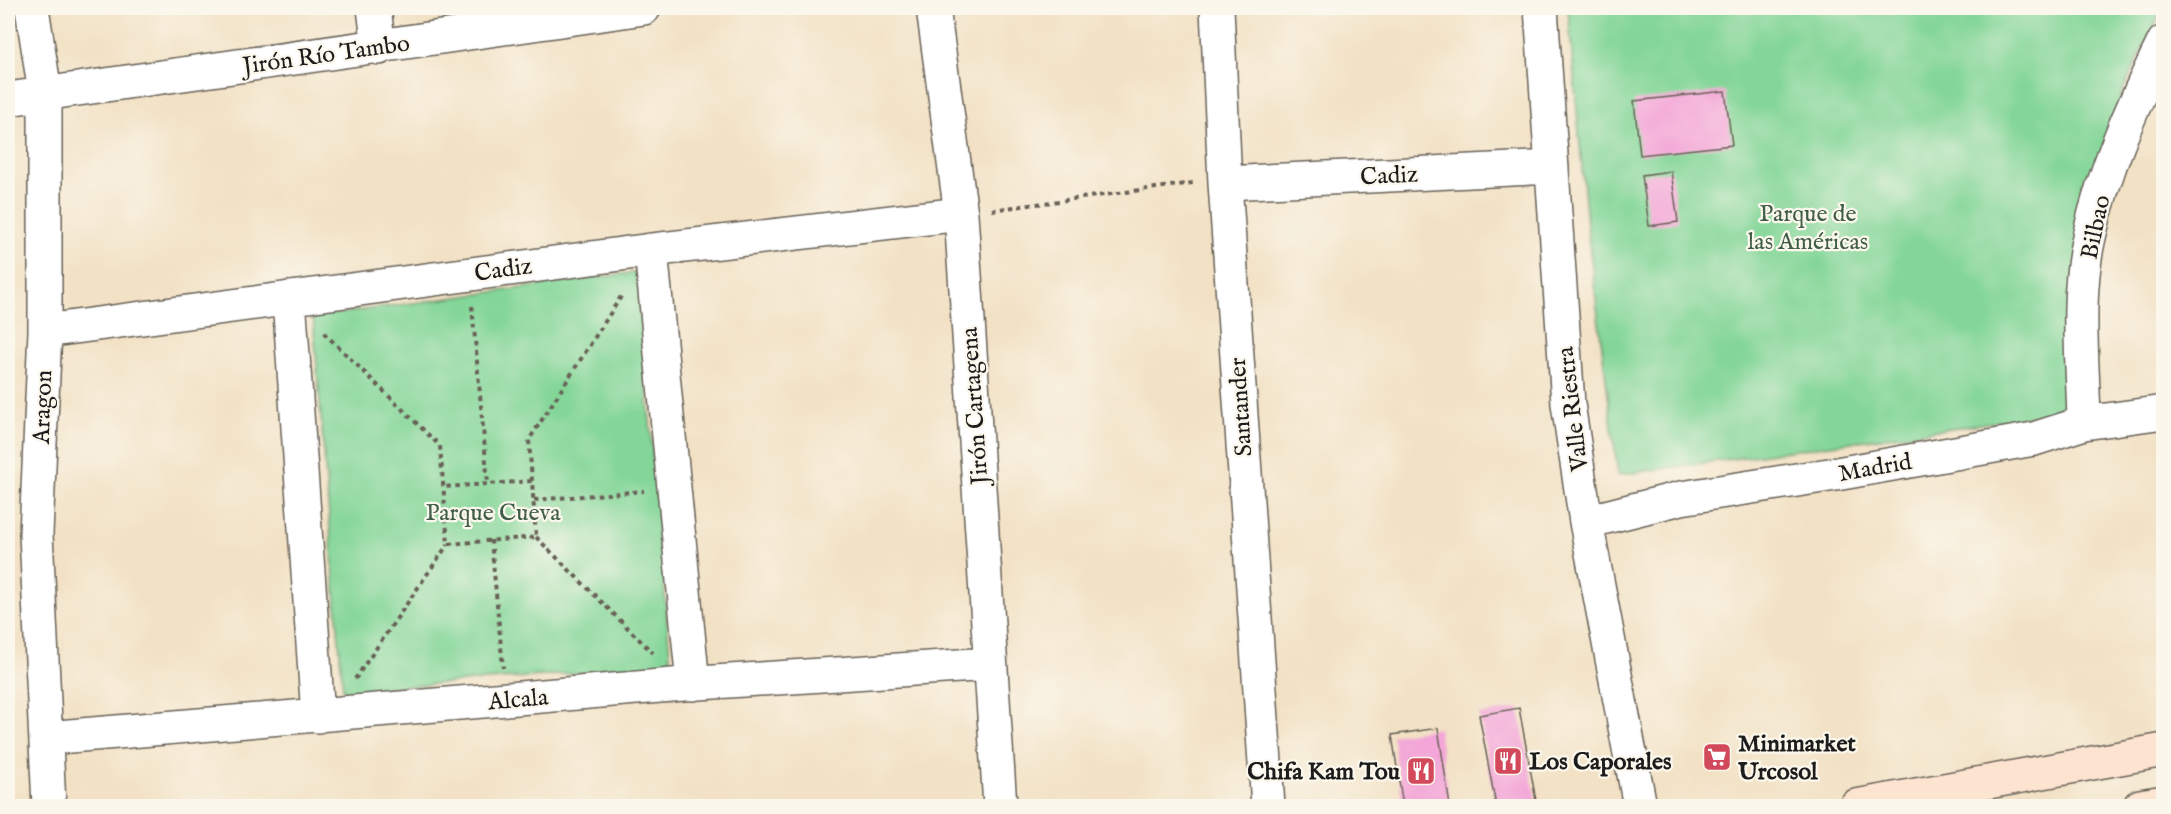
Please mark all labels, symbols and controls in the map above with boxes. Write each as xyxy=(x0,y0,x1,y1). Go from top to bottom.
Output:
street label: Jirón Río Tambo xyxy=(238,28,412,83)
street label: Cadiz xyxy=(1359,160,1419,193)
street label: Bilbao xyxy=(2075,192,2118,262)
park label: Parque de las Américas xyxy=(1748,199,1868,258)
street label: Cadiz xyxy=(472,251,534,290)
street label: Jirón Cartagena xyxy=(954,325,997,489)
street label: Valle Riestra xyxy=(1550,344,1597,474)
street label: Santander xyxy=(1223,356,1260,458)
street label: Aragon xyxy=(27,369,60,446)
street label: Madrid xyxy=(1836,447,1914,490)
park label: Parque Cueva xyxy=(425,498,561,529)
street label: Alcala xyxy=(486,682,550,719)
place label: Minimarket Urcosol xyxy=(1737,729,1857,788)
supermarket icon: Minimarket Urcosol xyxy=(1701,741,1733,773)
restaurant icon: Los Caporales xyxy=(1492,745,1524,777)
place label: Los Caporales xyxy=(1529,747,1672,778)
restaurant icon: Chifa Kam Tou xyxy=(1405,755,1437,787)
place label: Chifa Kam Tou xyxy=(1247,757,1401,788)

